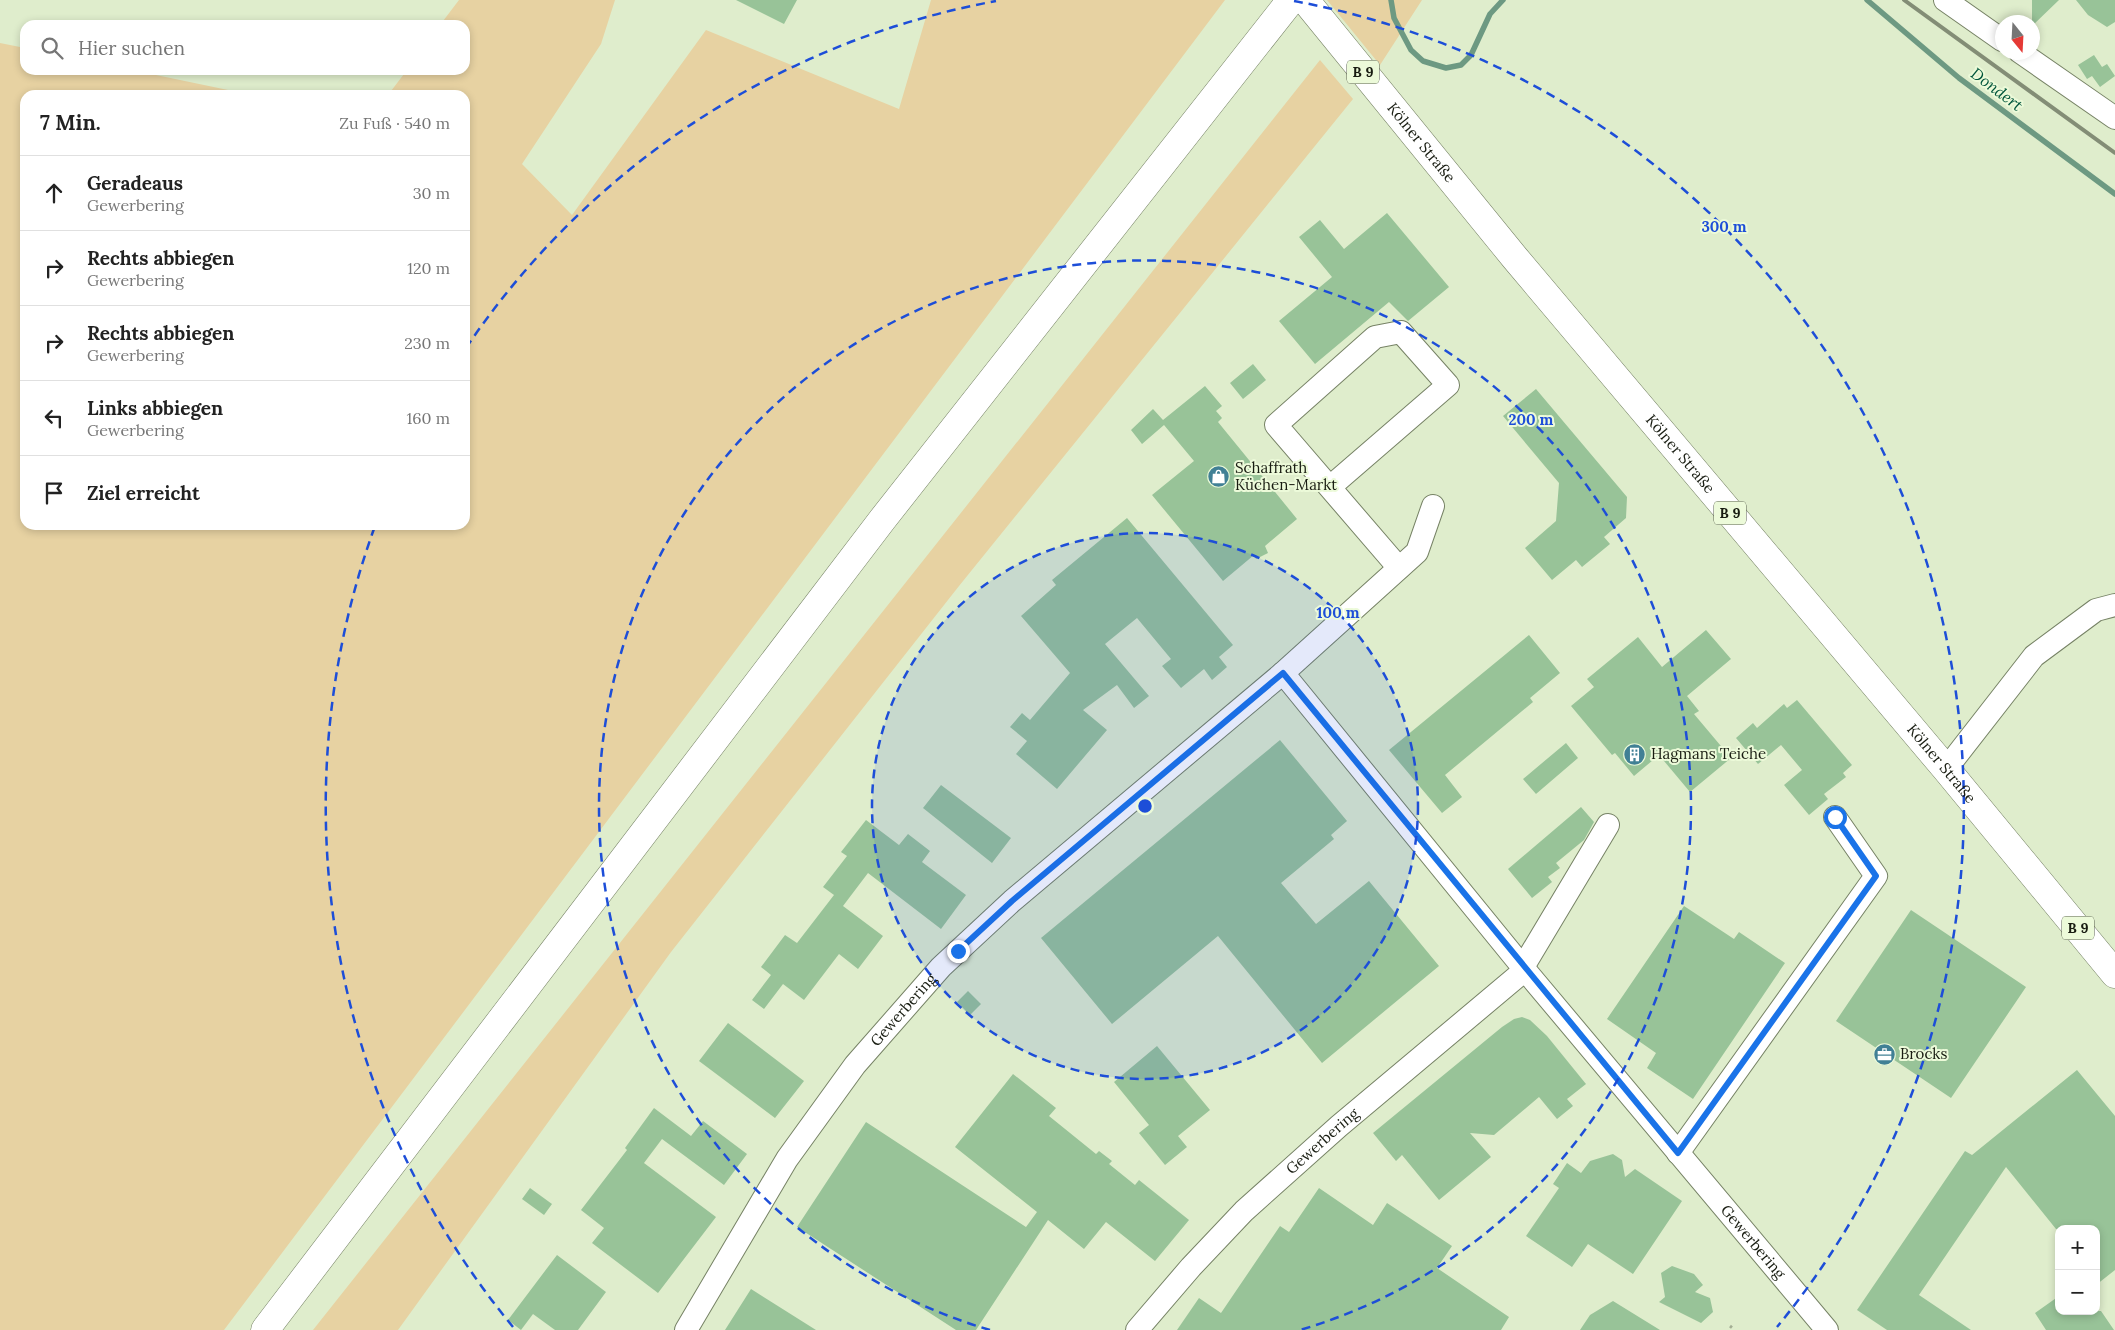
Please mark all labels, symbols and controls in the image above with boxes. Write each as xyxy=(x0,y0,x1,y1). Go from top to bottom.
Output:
north arrow xyxy=(1995,15,2040,60)
search box xyxy=(20,20,470,75)
icon: search xyxy=(38,34,66,62)
text: Hier suchen xyxy=(78,36,185,60)
road number: B 9 xyxy=(1347,61,1379,84)
water label: Dondert xyxy=(1967,63,2027,115)
street label: Kölner Straße xyxy=(1383,99,1460,186)
text: 7 Min. xyxy=(40,109,101,136)
text: Zu Fuß · 540 m xyxy=(339,113,450,133)
text: Geradeaus xyxy=(87,171,183,195)
icon: ahead xyxy=(40,179,68,207)
text: 30 m xyxy=(413,183,450,203)
text: Gewerbering xyxy=(87,195,184,215)
text: 300 m xyxy=(1701,217,1747,236)
text: Rechts abbiegen xyxy=(87,246,234,270)
icon: right xyxy=(40,254,68,282)
text: 120 m xyxy=(407,258,450,278)
text: Gewerbering xyxy=(87,270,184,290)
text: Rechts abbiegen xyxy=(87,321,234,345)
icon: right xyxy=(40,329,68,357)
text: 230 m xyxy=(404,333,450,353)
text: Gewerbering xyxy=(87,345,184,365)
text: Links abbiegen xyxy=(87,396,223,420)
icon: left xyxy=(40,404,68,432)
text: 160 m xyxy=(406,408,450,428)
text: 200 m xyxy=(1509,410,1554,429)
street label: Kölner Straße xyxy=(1642,410,1719,497)
text: Gewerbering xyxy=(87,420,184,440)
place label: Schaffrath Küchen-Markt xyxy=(1235,458,1337,494)
shop icon: Schaffrath Küchen-Markt xyxy=(1207,465,1231,489)
icon: arrive xyxy=(40,479,68,507)
text: Ziel erreicht xyxy=(87,481,200,505)
road number: B 9 xyxy=(1714,502,1746,524)
text: 100 m xyxy=(1317,603,1360,622)
street label: Kölner Straße xyxy=(1903,720,1980,807)
building icon: Hagmans Teiche xyxy=(1623,742,1647,766)
place label: Hagmans Teiche xyxy=(1651,744,1766,763)
centre of rings xyxy=(1136,797,1154,815)
route start xyxy=(1824,806,1847,829)
road number: B 9 xyxy=(2062,916,2094,940)
route end xyxy=(947,940,970,963)
street label: Gewerbering xyxy=(866,969,941,1050)
office icon: Brocks xyxy=(1872,1042,1896,1066)
place label: Brocks xyxy=(1900,1044,1947,1063)
street label: Gewerbering xyxy=(1282,1103,1363,1178)
street label: Gewerbering xyxy=(1717,1201,1790,1283)
map controls xyxy=(2055,1225,2100,1315)
button: + xyxy=(2055,1225,2100,1270)
button: − xyxy=(2055,1270,2100,1315)

